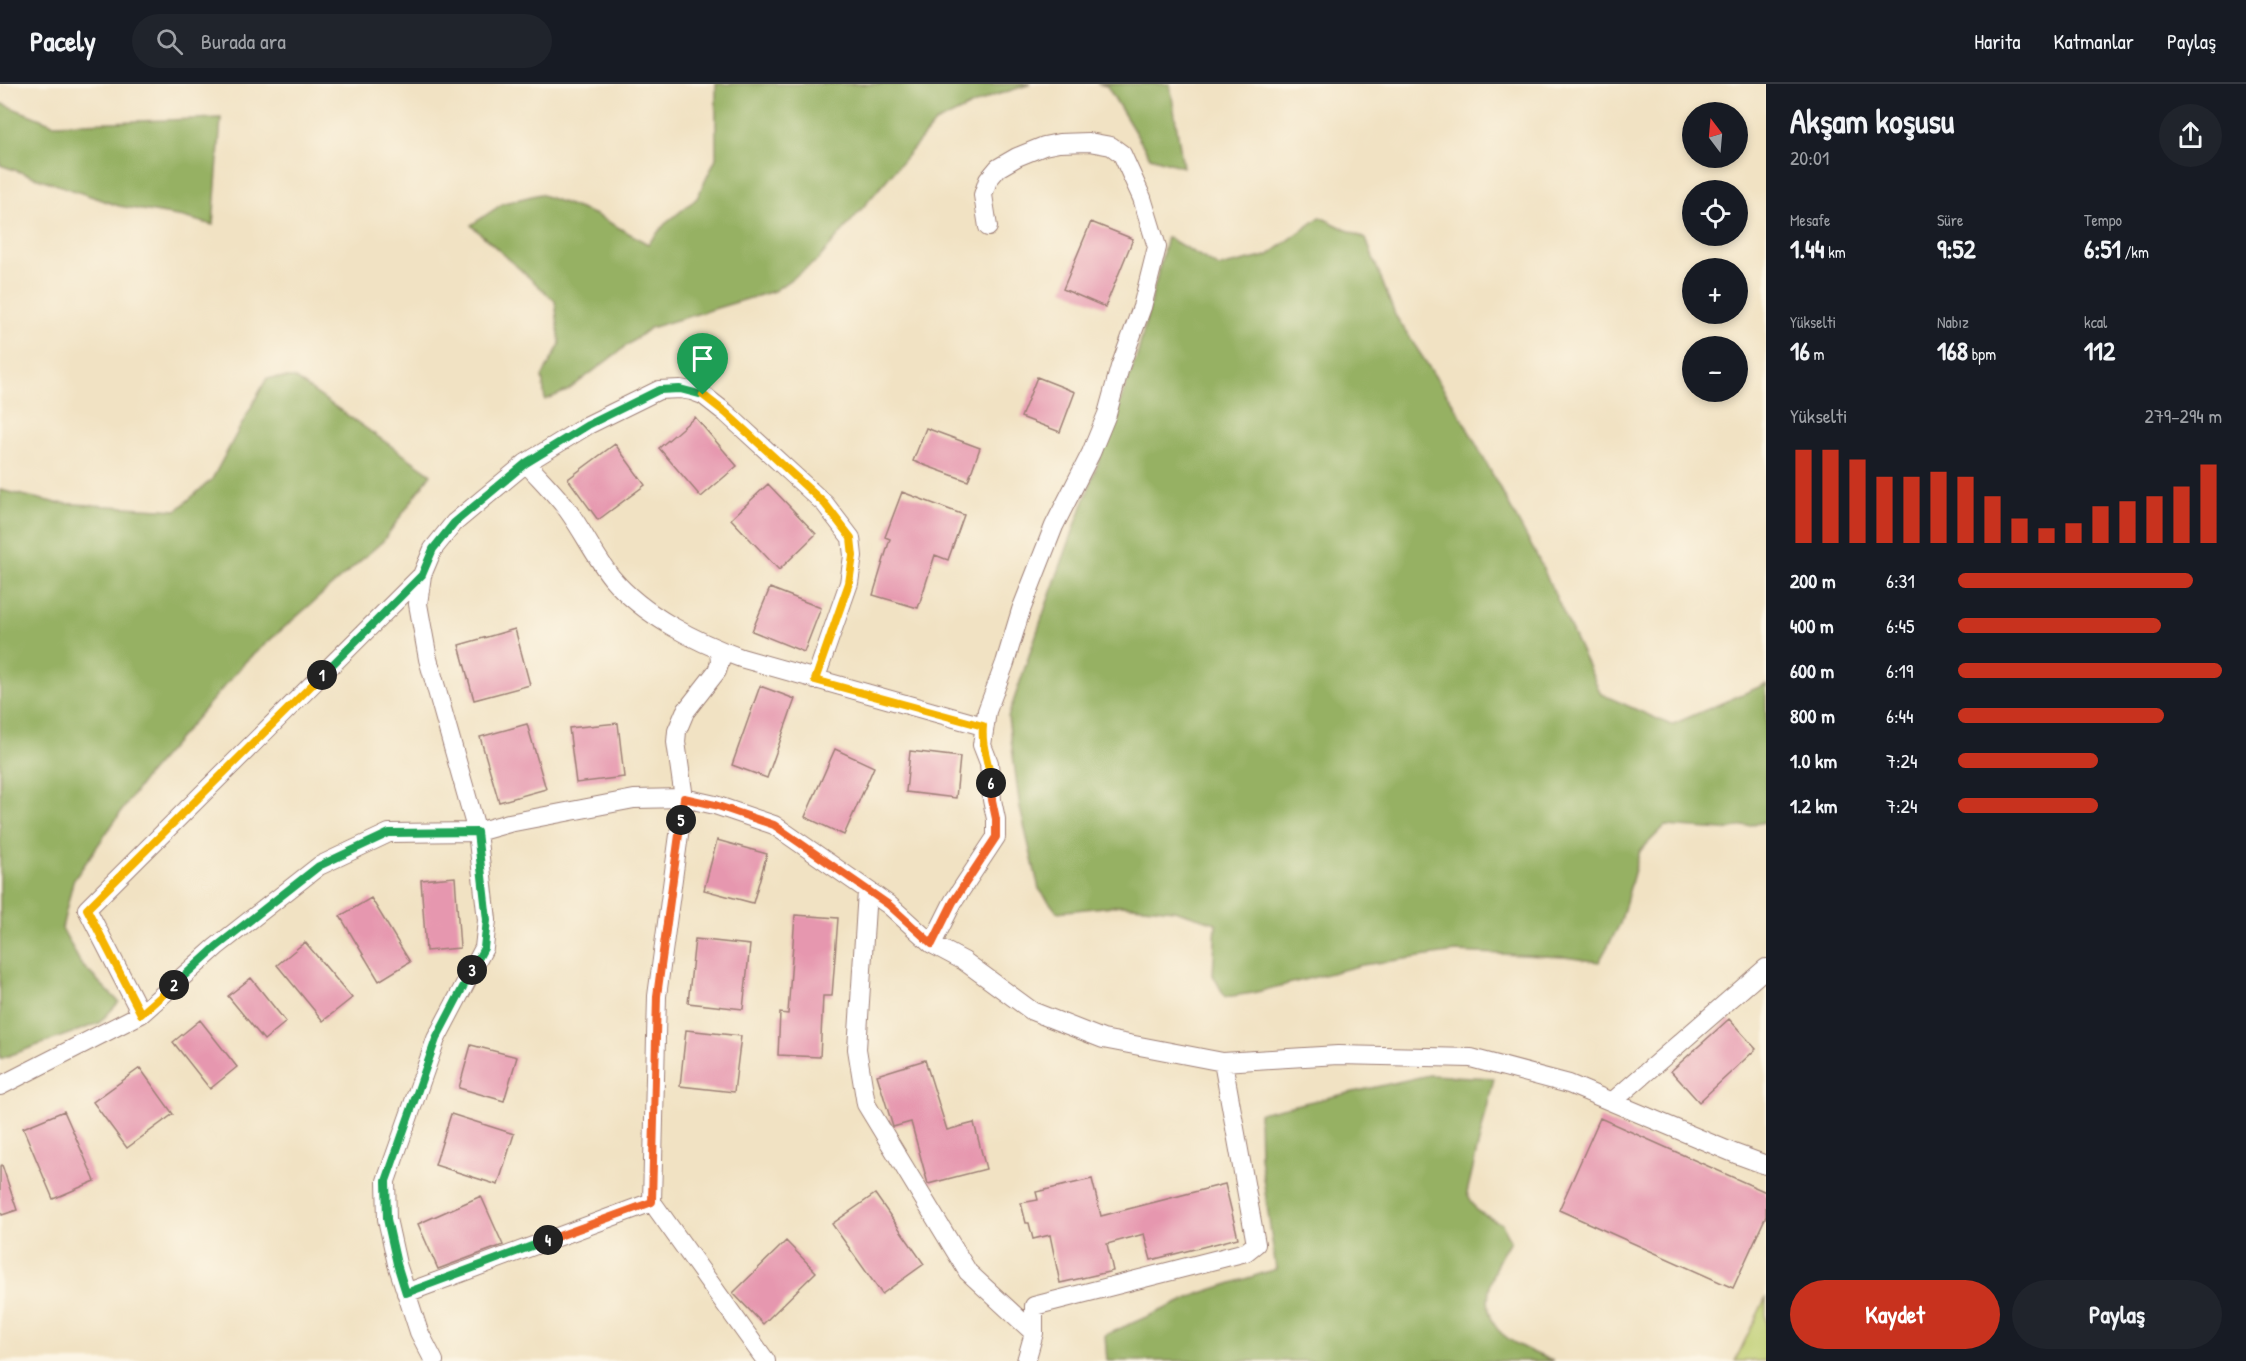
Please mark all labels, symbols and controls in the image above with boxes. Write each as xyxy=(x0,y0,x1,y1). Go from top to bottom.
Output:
search box xyxy=(132,14,552,68)
text: Pacely xyxy=(30,22,96,60)
icon: search xyxy=(153,25,186,58)
text: Burada ara xyxy=(201,26,286,56)
text: Harita xyxy=(1974,27,2021,56)
text: Katmanlar xyxy=(2054,27,2134,56)
text: Paylaş xyxy=(2167,27,2216,56)
text: Akşam koşusu xyxy=(1790,99,1954,143)
north arrow xyxy=(1682,102,1748,168)
map controls xyxy=(1682,102,1748,402)
button: share xyxy=(2159,104,2222,167)
text: 20:01 xyxy=(1790,144,1829,171)
button: locate xyxy=(1682,180,1748,246)
text: Mesafe xyxy=(1790,209,1830,231)
text: Süre xyxy=(1937,209,1963,231)
text: Tempo xyxy=(2084,209,2122,231)
text: 1.44 xyxy=(1790,231,1825,266)
text: 9:52 xyxy=(1937,231,1976,266)
text: 6:51 xyxy=(2084,231,2121,266)
text: km xyxy=(1825,241,1846,263)
text: /km xyxy=(2121,241,2149,263)
button: + xyxy=(1682,258,1748,324)
text: Yükselti xyxy=(1790,311,1836,333)
text: Nabız xyxy=(1937,311,1969,333)
text: kcal xyxy=(2084,311,2107,333)
pin xyxy=(677,333,728,395)
text: 16 xyxy=(1790,333,1810,368)
text: 168 xyxy=(1937,333,1968,368)
text: 112 xyxy=(2084,333,2115,368)
button: − xyxy=(1682,336,1748,402)
icon: arrive xyxy=(686,342,719,375)
text: m xyxy=(1810,343,1824,365)
text: bpm xyxy=(1968,343,1996,365)
text: Yükselti xyxy=(1790,402,1847,429)
text: 279–294 m xyxy=(2145,402,2222,429)
text: 200 m xyxy=(1790,567,1835,594)
text: 6:31 xyxy=(1886,567,1915,594)
text: 400 m xyxy=(1790,612,1834,639)
text: 6:45 xyxy=(1886,612,1915,639)
text: 600 m xyxy=(1790,657,1834,684)
text: 6:19 xyxy=(1886,657,1913,684)
pin: 1 xyxy=(307,660,337,690)
text: 1 xyxy=(319,664,325,686)
text: 800 m xyxy=(1790,702,1835,729)
text: 6:44 xyxy=(1886,702,1914,729)
text: 1.0 km xyxy=(1790,747,1837,774)
text: 7:24 xyxy=(1886,747,1917,774)
pin: 6 xyxy=(976,768,1006,798)
text: 6 xyxy=(988,772,994,794)
text: 1.2 km xyxy=(1790,792,1837,819)
text: 7:24 xyxy=(1886,792,1917,819)
pin: 5 xyxy=(666,805,696,835)
text: 5 xyxy=(678,809,684,831)
pin: 3 xyxy=(457,955,487,985)
text: 3 xyxy=(468,959,476,981)
pin: 2 xyxy=(159,970,189,1000)
text: 2 xyxy=(170,974,178,996)
pin: 4 xyxy=(533,1225,563,1255)
text: 4 xyxy=(545,1229,551,1251)
button: Kaydet xyxy=(1790,1280,2000,1349)
button: Paylaş xyxy=(2012,1280,2222,1349)

